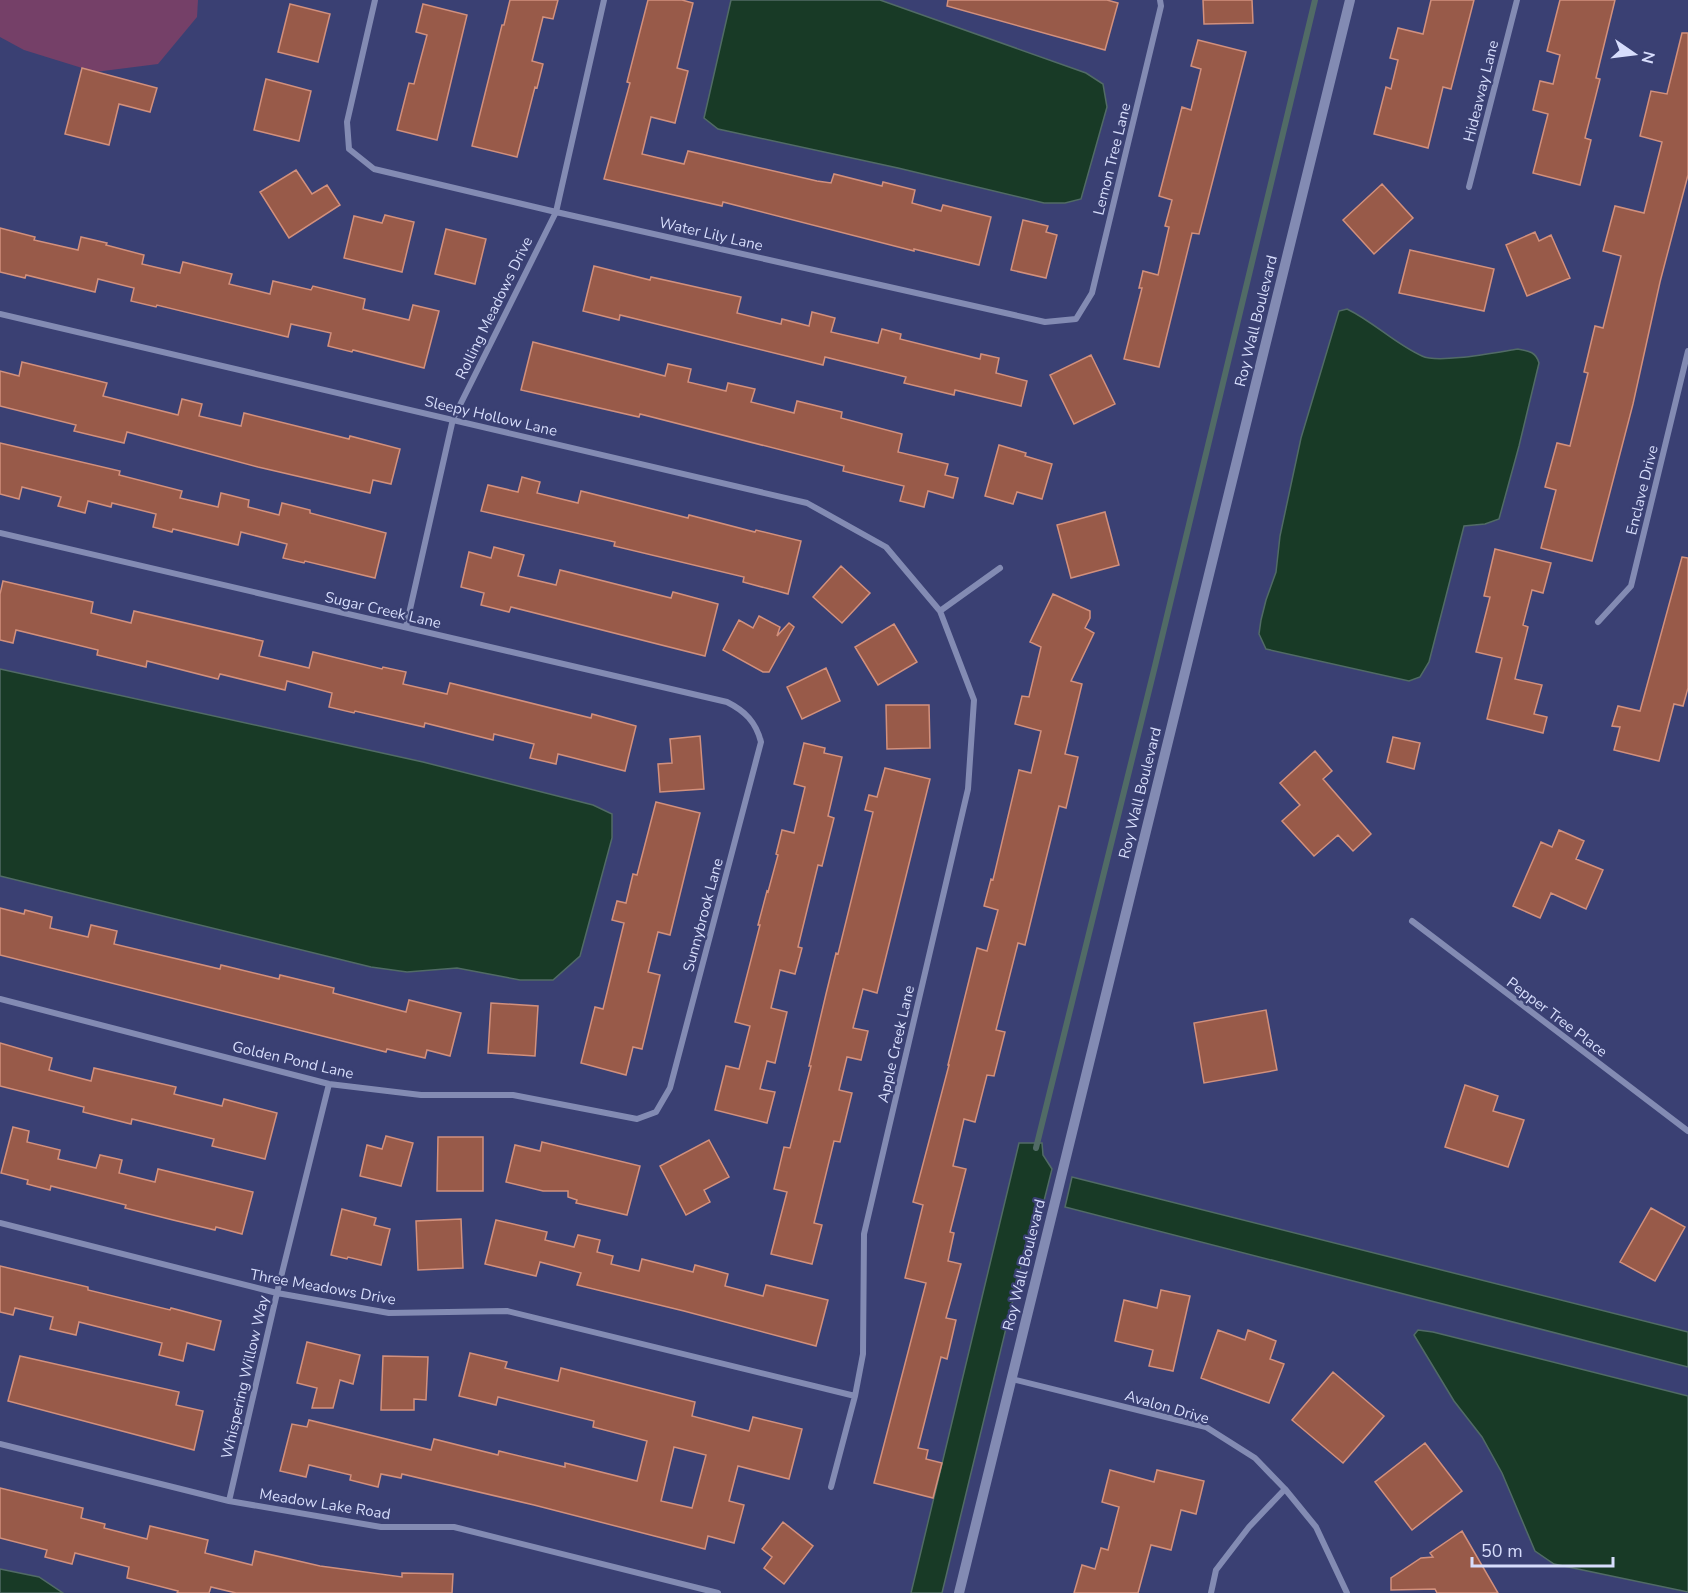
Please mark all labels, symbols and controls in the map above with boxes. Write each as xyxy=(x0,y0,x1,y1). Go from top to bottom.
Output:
north arrow xyxy=(1604,24,1664,84)
street label: Hideaway Lane xyxy=(1459,38,1503,144)
text: N xyxy=(1635,49,1660,66)
street label: Lemon Tree Lane xyxy=(1088,101,1136,217)
street label: Water Lily Lane xyxy=(657,212,765,256)
street label: Rolling Meadows Drive xyxy=(451,233,537,383)
street label: Roy Wall Boulevard xyxy=(1230,253,1282,389)
street label: Sleepy Hollow Lane xyxy=(423,391,559,441)
street label: Enclave Drive xyxy=(1621,443,1663,537)
street label: Sugar Creek Lane xyxy=(323,587,443,633)
street label: Roy Wall Boulevard xyxy=(1114,725,1166,861)
street label: Sunnybrook Lane xyxy=(678,856,728,974)
street label: Pepper Tree Place xyxy=(1502,972,1612,1062)
street label: Apple Creek Lane xyxy=(873,983,919,1105)
street label: Golden Pond Lane xyxy=(230,1036,356,1084)
street label: Roy Wall Boulevard xyxy=(998,1197,1050,1333)
street label: Three Meadows Drive xyxy=(249,1264,397,1310)
street label: Whispering Willow Way xyxy=(216,1293,274,1461)
street label: Avalon Drive xyxy=(1123,1385,1211,1429)
street label: Meadow Lake Road xyxy=(258,1484,392,1524)
scale bar xyxy=(1472,1530,1613,1568)
text: 50 m xyxy=(1481,1539,1523,1563)

